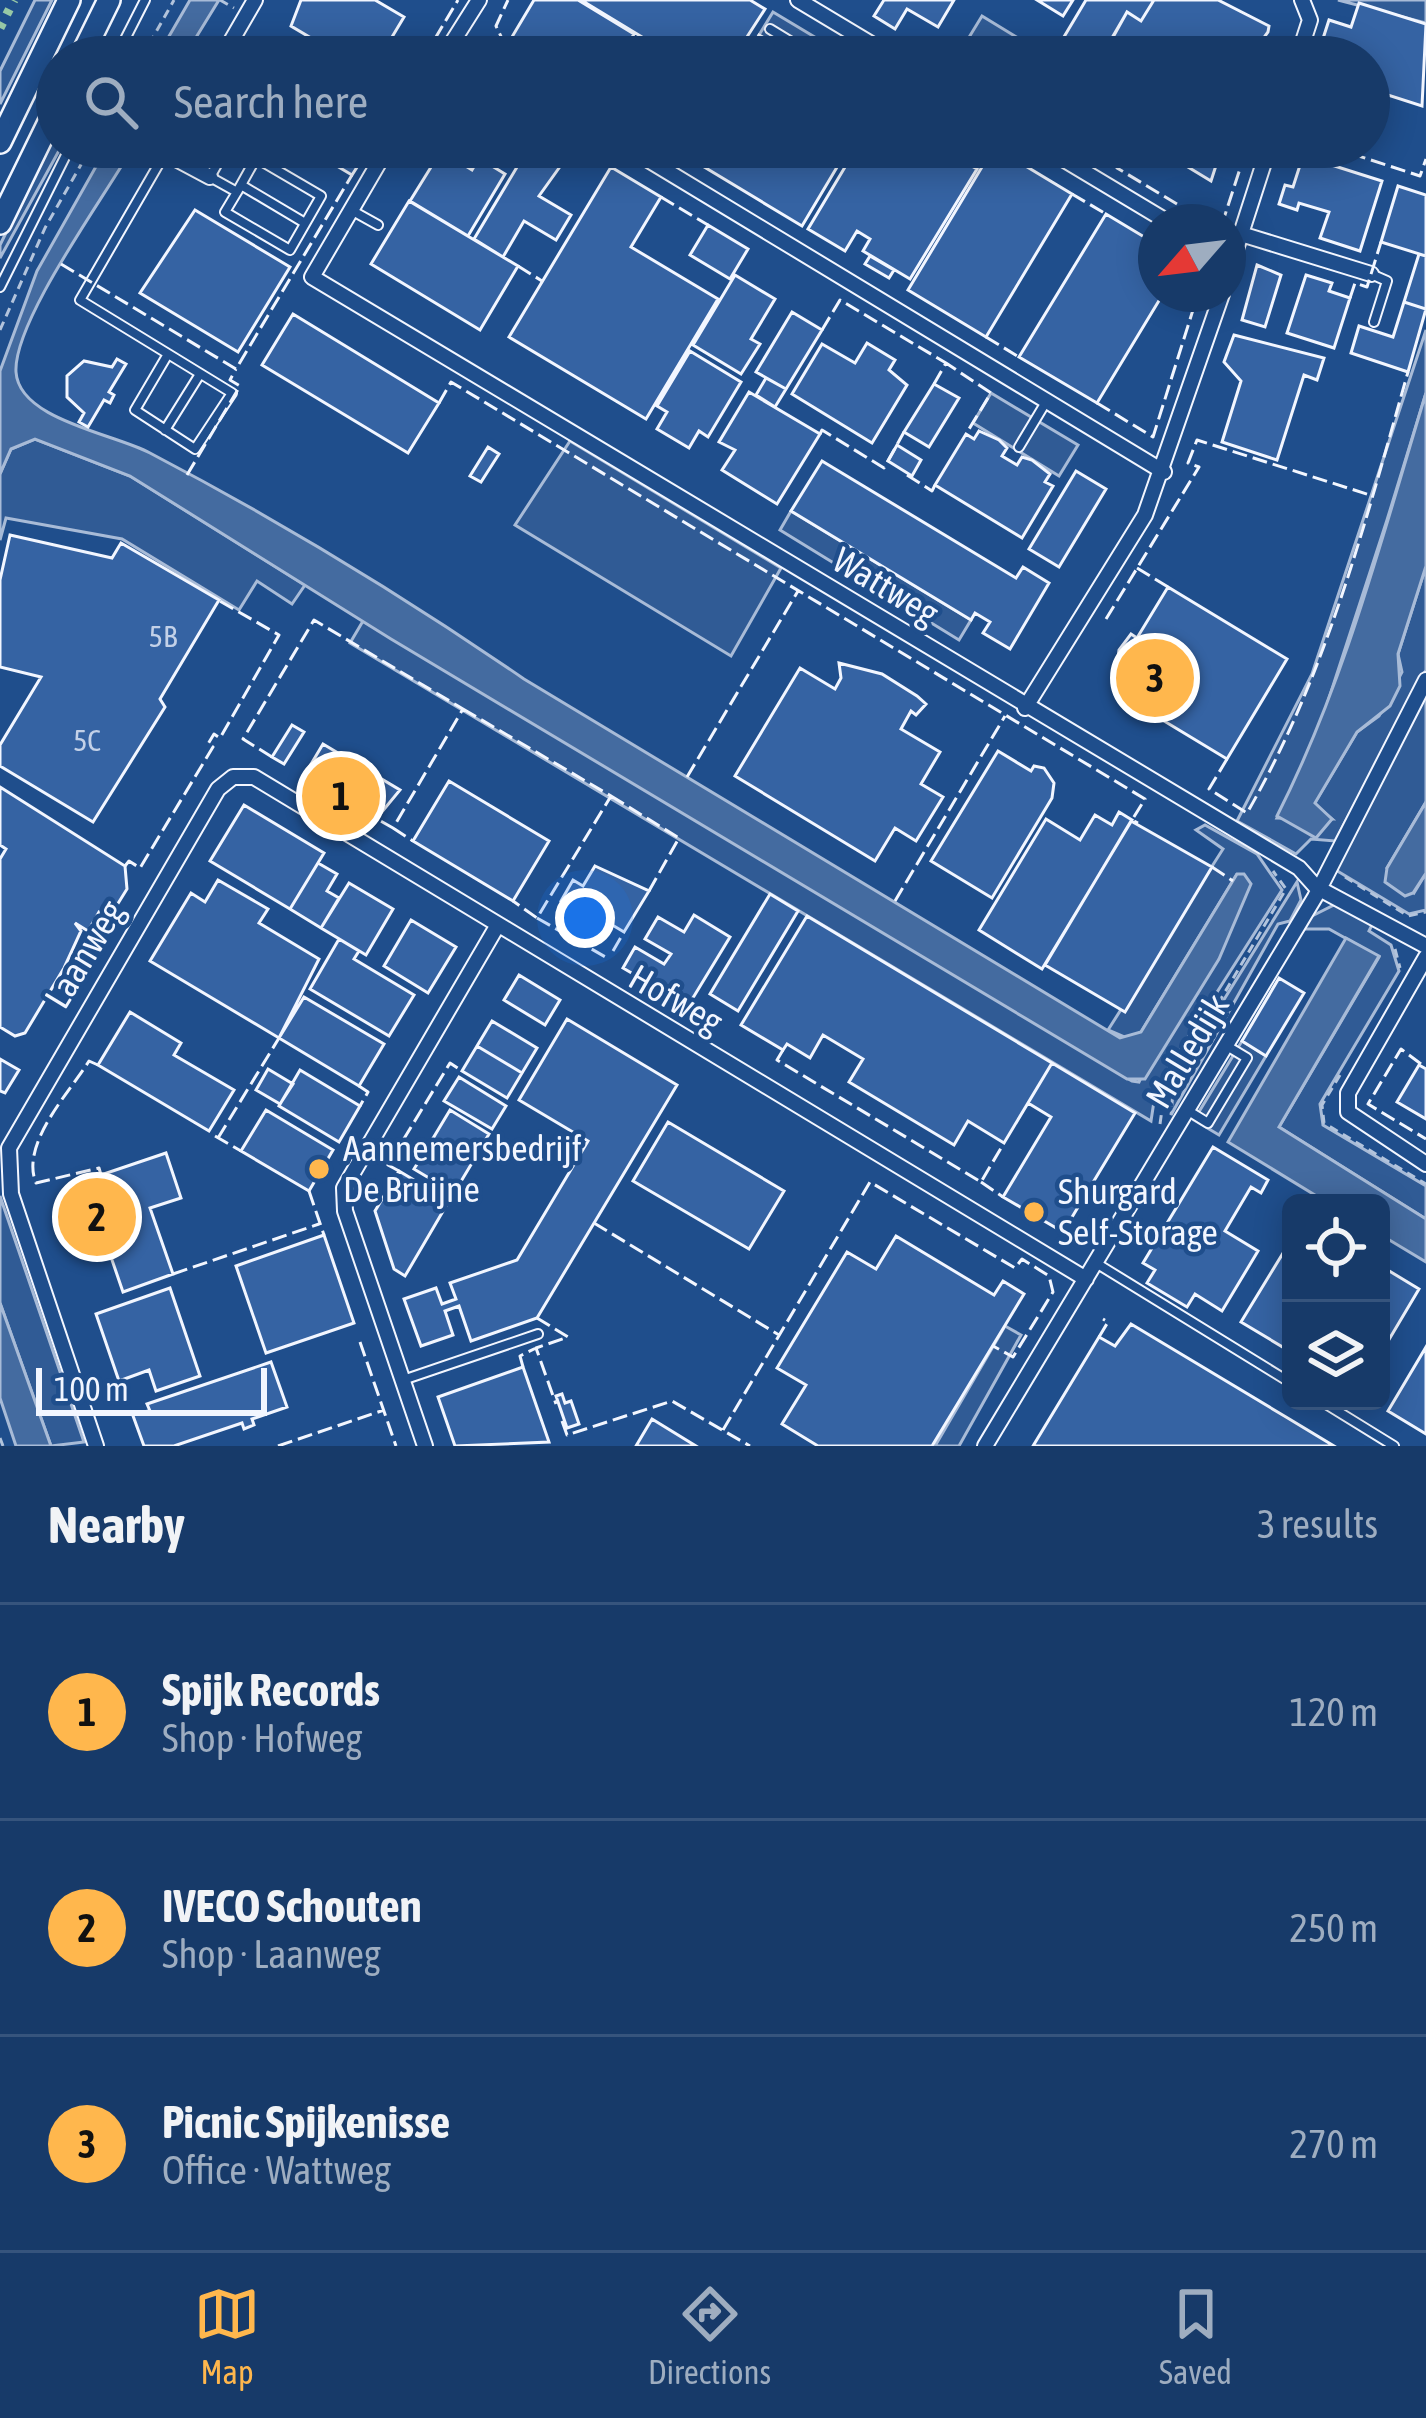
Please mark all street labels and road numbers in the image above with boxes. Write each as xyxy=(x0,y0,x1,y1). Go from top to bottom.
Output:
street label: Wattweg xyxy=(826,538,947,634)
street label: Laanweg xyxy=(36,892,133,1015)
street label: Hofweg xyxy=(622,956,731,1043)
street label: Malledijk xyxy=(1137,986,1237,1115)

